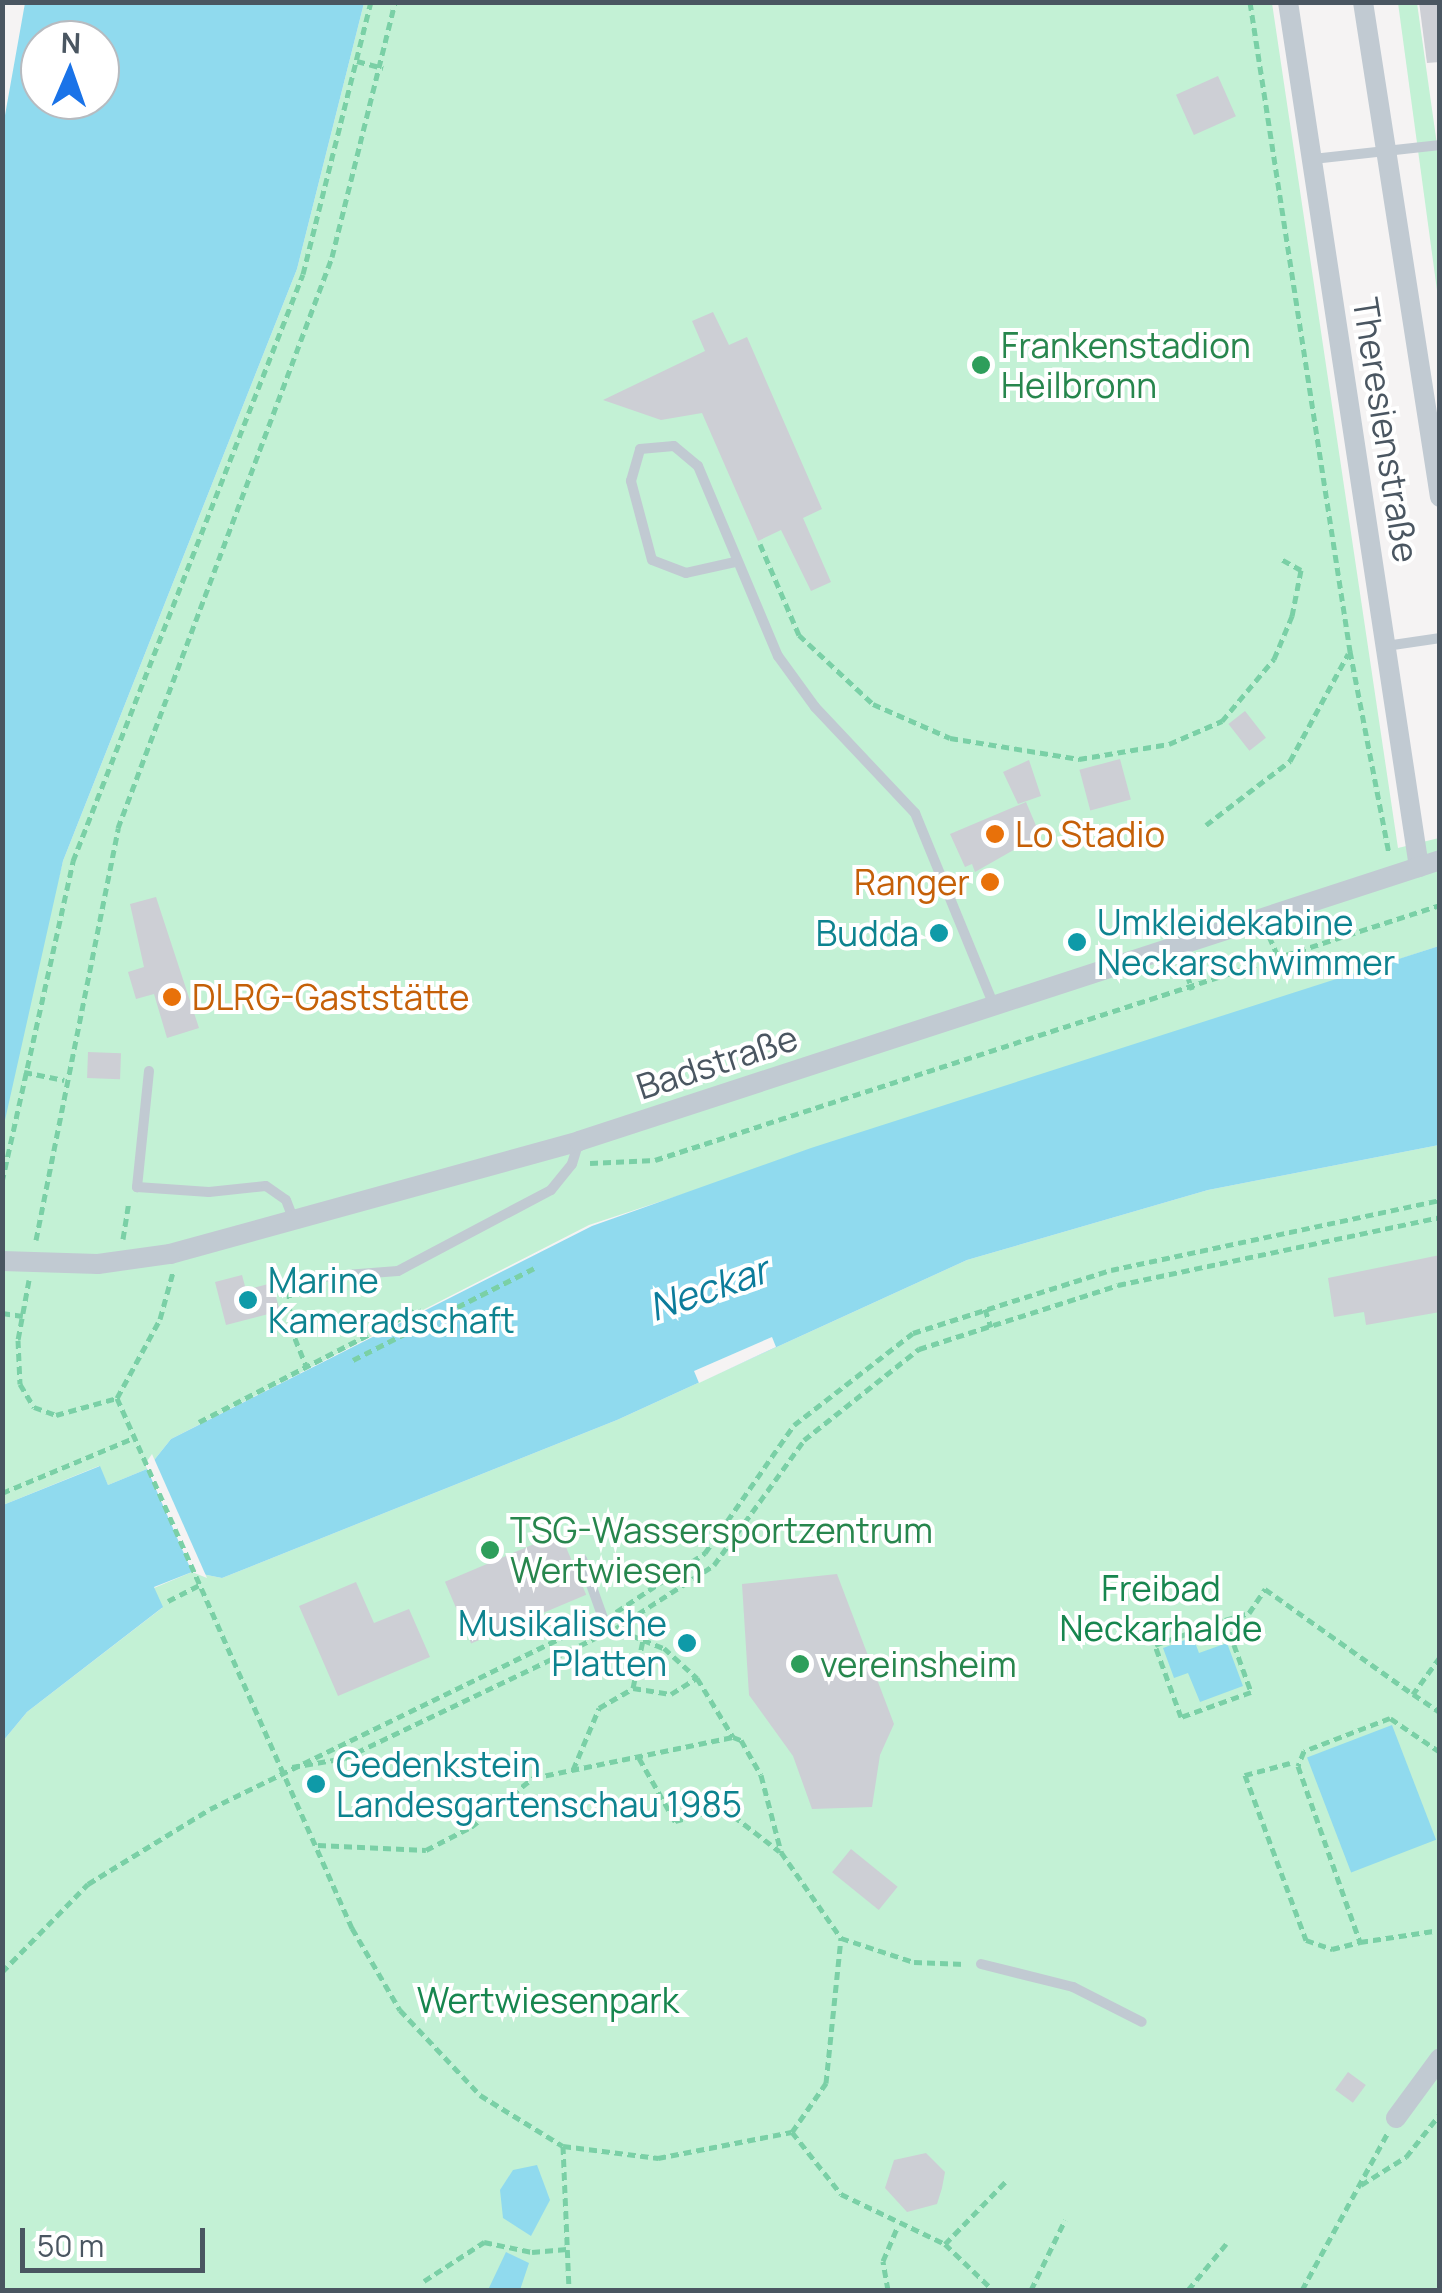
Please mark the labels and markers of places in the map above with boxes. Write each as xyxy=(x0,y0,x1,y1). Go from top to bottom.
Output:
place label: Frankenstadion Heilbronn xyxy=(1001,324,1251,406)
marker: Frankenstadion Heilbronn xyxy=(970,354,992,376)
place label: Lo Stadio xyxy=(1015,813,1165,855)
marker: Lo Stadio xyxy=(984,823,1006,845)
place label: Ranger xyxy=(854,861,970,903)
marker: Ranger xyxy=(979,871,1001,893)
place label: Umkleidekabine Neckarschwimmer xyxy=(1097,901,1395,983)
place label: Budda xyxy=(816,912,919,954)
marker: Budda xyxy=(928,922,950,944)
marker: Umkleidekabine Neckarschwimmer xyxy=(1066,931,1088,953)
place label: DLRG-Gaststätte xyxy=(192,976,470,1018)
marker: DLRG-Gaststätte xyxy=(161,986,183,1008)
place label: Marine Kameradschaft xyxy=(268,1259,515,1341)
marker: Marine Kameradschaft xyxy=(237,1289,259,1311)
place label: TSG-Wassersportzentrum Wertwiesen xyxy=(510,1509,933,1591)
marker: TSG-Wassersportzentrum Wertwiesen xyxy=(479,1539,501,1561)
place label: Musikalische Platten xyxy=(458,1602,667,1684)
marker: Musikalische Platten xyxy=(676,1632,698,1654)
place label: vereinsheim xyxy=(820,1643,1017,1685)
marker: vereinsheim xyxy=(789,1653,811,1675)
place label: Gedenkstein Landesgartenschau 1985 xyxy=(336,1743,742,1825)
marker: Gedenkstein Landesgartenschau 1985 xyxy=(305,1773,327,1795)

